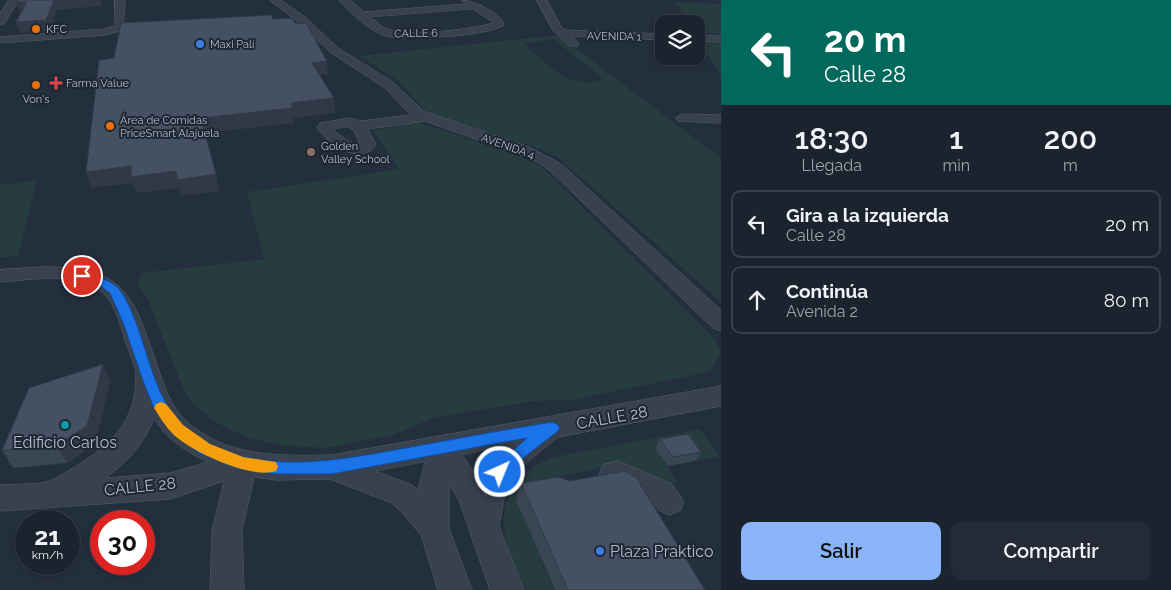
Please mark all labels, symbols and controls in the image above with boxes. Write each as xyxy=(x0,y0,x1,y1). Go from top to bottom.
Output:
map controls xyxy=(655,15,705,65)
button: layers xyxy=(655,15,705,65)
text: 20 m xyxy=(824,19,906,60)
icon: left xyxy=(741,20,806,85)
marker: KFC xyxy=(30,23,42,35)
place label: KFC xyxy=(46,23,67,36)
street label: CALLE 6 xyxy=(394,27,438,40)
street label: AVENIDA 1 xyxy=(587,30,642,43)
marker: Maxi Palí xyxy=(194,38,206,50)
place label: Maxi Palí xyxy=(210,38,255,51)
text: Calle 28 xyxy=(824,61,906,87)
marker: Farma Value xyxy=(50,77,62,89)
place label: Farma Value xyxy=(66,77,130,90)
marker: Von's xyxy=(30,79,42,91)
place label: Von's xyxy=(23,93,49,106)
place label: Área de Comidas PriceSmart Alajuela xyxy=(120,113,219,140)
marker: Área de Comidas PriceSmart Alajuela xyxy=(104,120,116,132)
text: 18:30 xyxy=(795,121,869,156)
text: 1 xyxy=(949,121,963,156)
text: 200 xyxy=(1044,121,1097,156)
street label: AVENIDA 4 xyxy=(479,131,536,162)
place label: Golden Valley School xyxy=(321,140,390,166)
marker: Golden Valley School xyxy=(305,146,317,158)
text: Llegada xyxy=(802,156,862,175)
text: min xyxy=(942,156,970,175)
text: m xyxy=(1063,156,1078,175)
text: Gira a la izquierda xyxy=(786,204,949,226)
icon: left xyxy=(743,210,771,238)
text: 20 m xyxy=(1105,213,1149,235)
text: Calle 28 xyxy=(786,226,846,245)
pin xyxy=(61,255,103,297)
icon: arrive xyxy=(68,262,96,290)
text: Continúa xyxy=(786,280,868,302)
icon: ahead xyxy=(743,286,771,314)
text: 80 m xyxy=(1104,289,1149,311)
text: Avenida 2 xyxy=(786,302,858,321)
street label: CALLE 28 xyxy=(575,402,649,433)
marker: Edificio Carlos xyxy=(59,419,71,431)
place label: Edificio Carlos xyxy=(13,433,117,452)
position arrow xyxy=(473,445,525,497)
street label: CALLE 28 xyxy=(103,473,177,500)
speed limit sign: 30 xyxy=(90,510,155,575)
text: 21 xyxy=(34,521,61,551)
button: Salir xyxy=(741,522,941,580)
button: Compartir xyxy=(951,522,1151,580)
place label: Plaza Praktico xyxy=(610,542,714,561)
marker: Plaza Praktico xyxy=(594,545,606,557)
text: km/h xyxy=(32,548,63,562)

